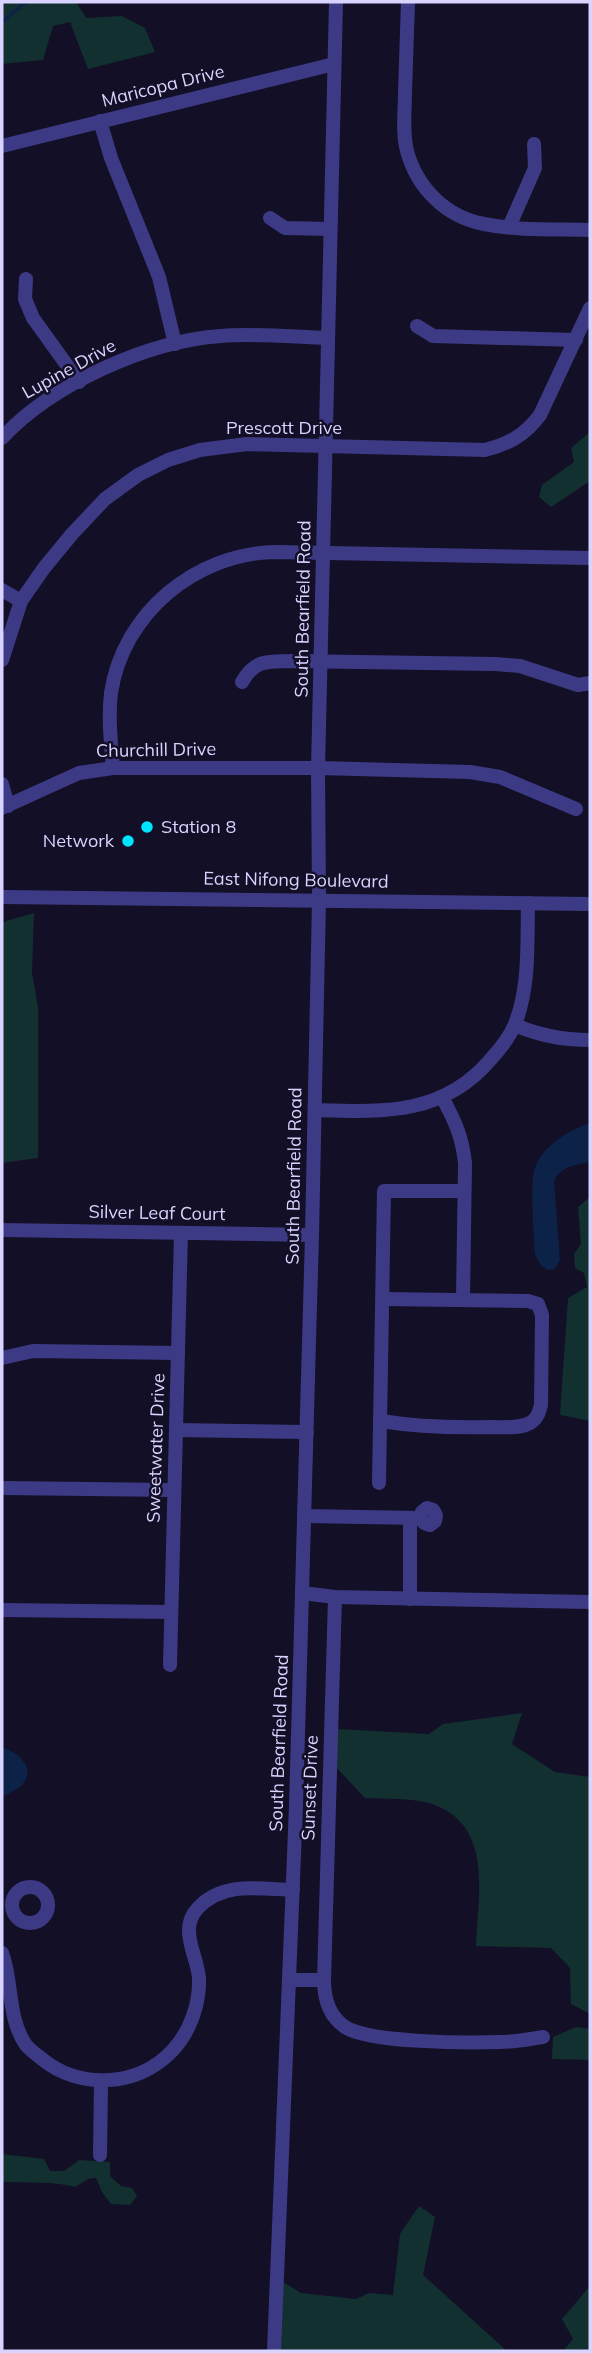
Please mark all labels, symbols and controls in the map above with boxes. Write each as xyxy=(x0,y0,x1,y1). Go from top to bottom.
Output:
street label: Maricopa Drive xyxy=(99,59,227,112)
street label: Lupine Drive xyxy=(18,333,120,404)
street label: Prescott Drive xyxy=(226,416,342,439)
street label: South Bearfield Road xyxy=(289,520,316,698)
street label: Churchill Drive xyxy=(96,737,216,762)
place label: Station 8 xyxy=(161,815,236,838)
marker: Station 8 xyxy=(139,819,155,835)
place label: Network xyxy=(43,829,115,852)
marker: Network xyxy=(120,833,136,849)
street label: East Nifong Boulevard xyxy=(203,866,389,893)
street label: South Bearfield Road xyxy=(280,1087,307,1265)
street label: Silver Leaf Court xyxy=(88,1200,226,1225)
street label: Sweetwater Drive xyxy=(141,1373,170,1523)
street label: South Bearfield Road xyxy=(264,1654,293,1832)
street label: Sunset Drive xyxy=(296,1735,323,1841)

